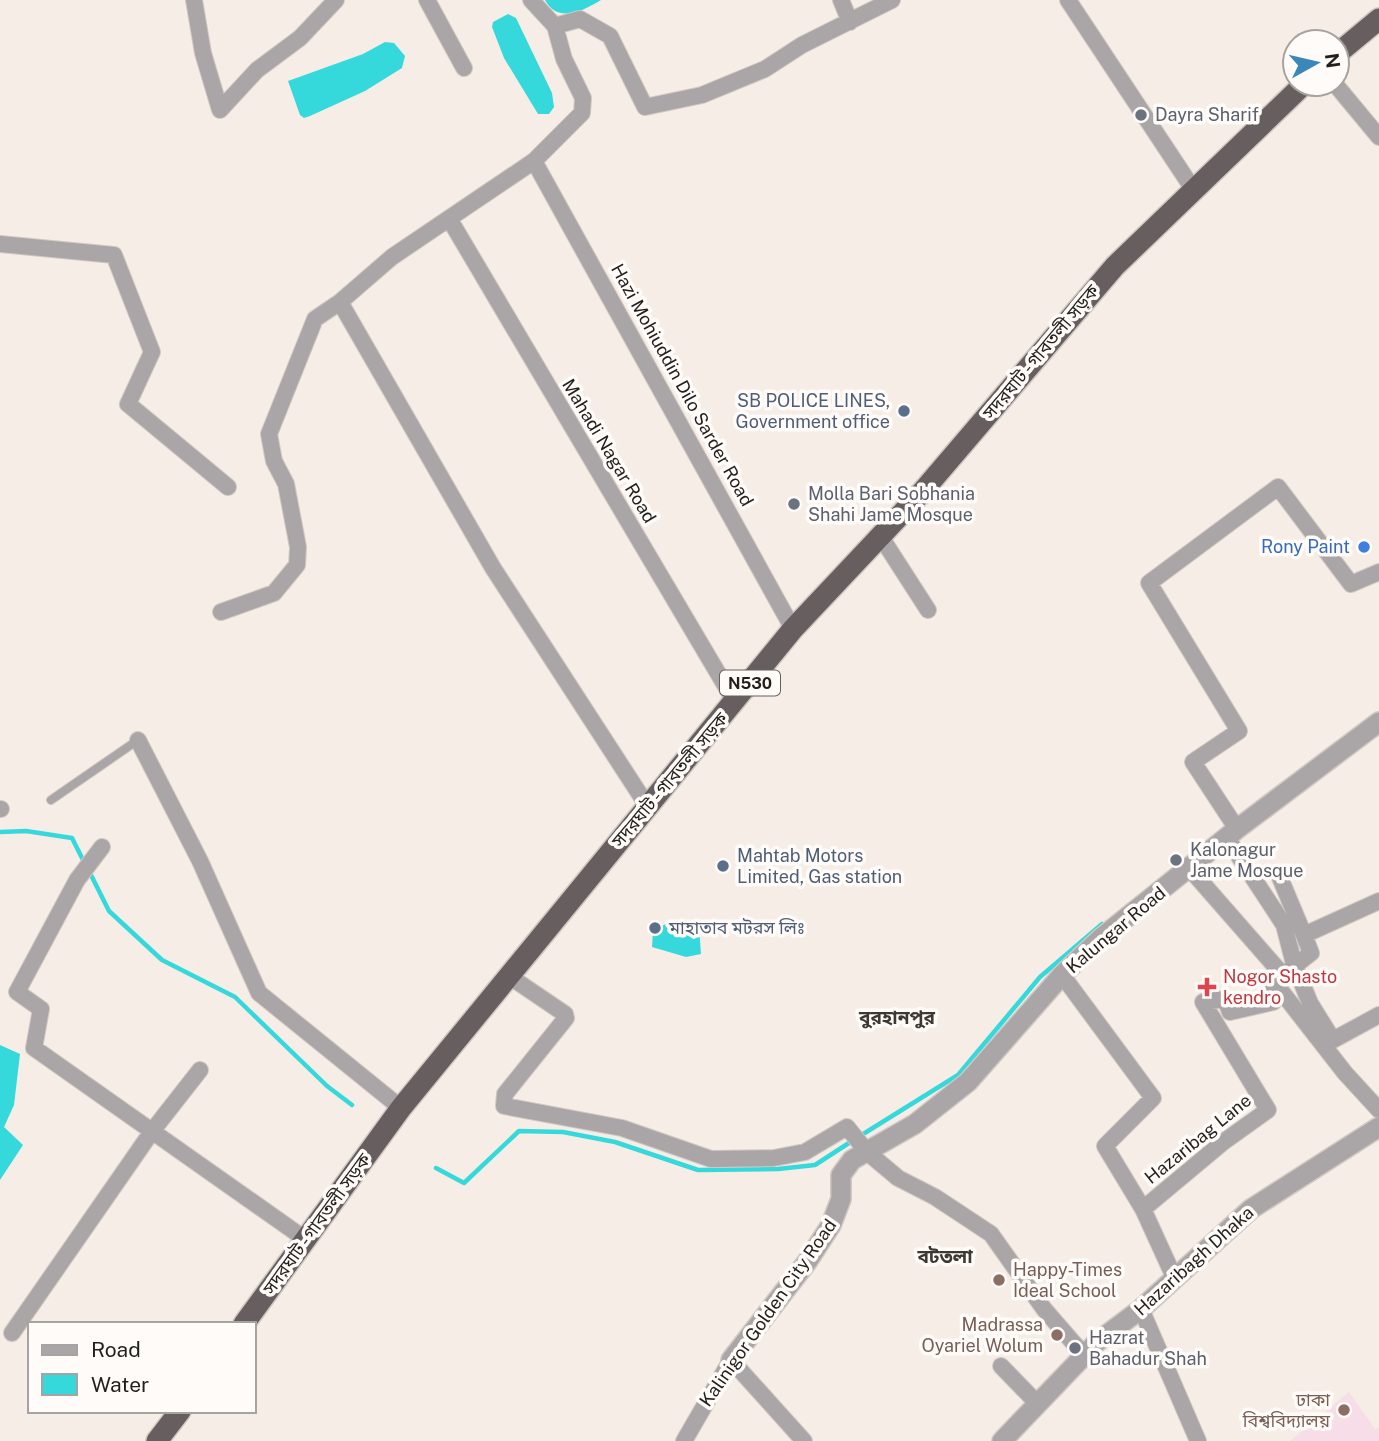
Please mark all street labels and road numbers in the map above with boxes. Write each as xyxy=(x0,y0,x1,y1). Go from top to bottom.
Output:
street label: Hazi Mohiuddin Dilo Sarder Road xyxy=(607,260,758,510)
street label: সদরঘাট - গাবতলী সড়ক xyxy=(978,280,1103,424)
street label: Mahadi Nagar Road xyxy=(558,375,661,527)
road number: N530 xyxy=(720,670,780,696)
street label: সদরঘাট - গাবতলী সড়ক xyxy=(607,708,732,852)
street label: Kalungar Road xyxy=(1062,882,1170,977)
street label: Hazaribag Lane xyxy=(1140,1089,1255,1188)
street label: সদরঘাট - গাবতলী সড়ক xyxy=(258,1149,375,1299)
street label: Hazaribagh Dhaka xyxy=(1130,1202,1258,1320)
street label: Kalinigor Golden City Road xyxy=(695,1215,840,1410)

